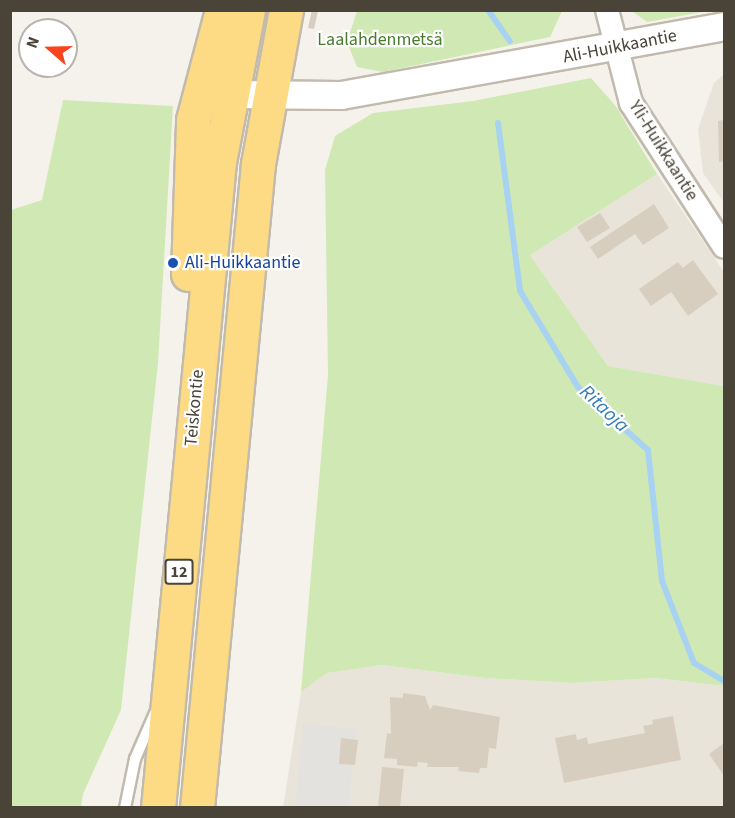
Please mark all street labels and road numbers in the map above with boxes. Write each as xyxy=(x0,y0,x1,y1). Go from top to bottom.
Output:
street label: Ali-Huikkaantie xyxy=(561,25,679,69)
street label: Yli-Huikkaantie xyxy=(624,97,702,205)
street label: Teiskontie xyxy=(181,369,209,447)
road number: 12 xyxy=(164,559,194,585)

